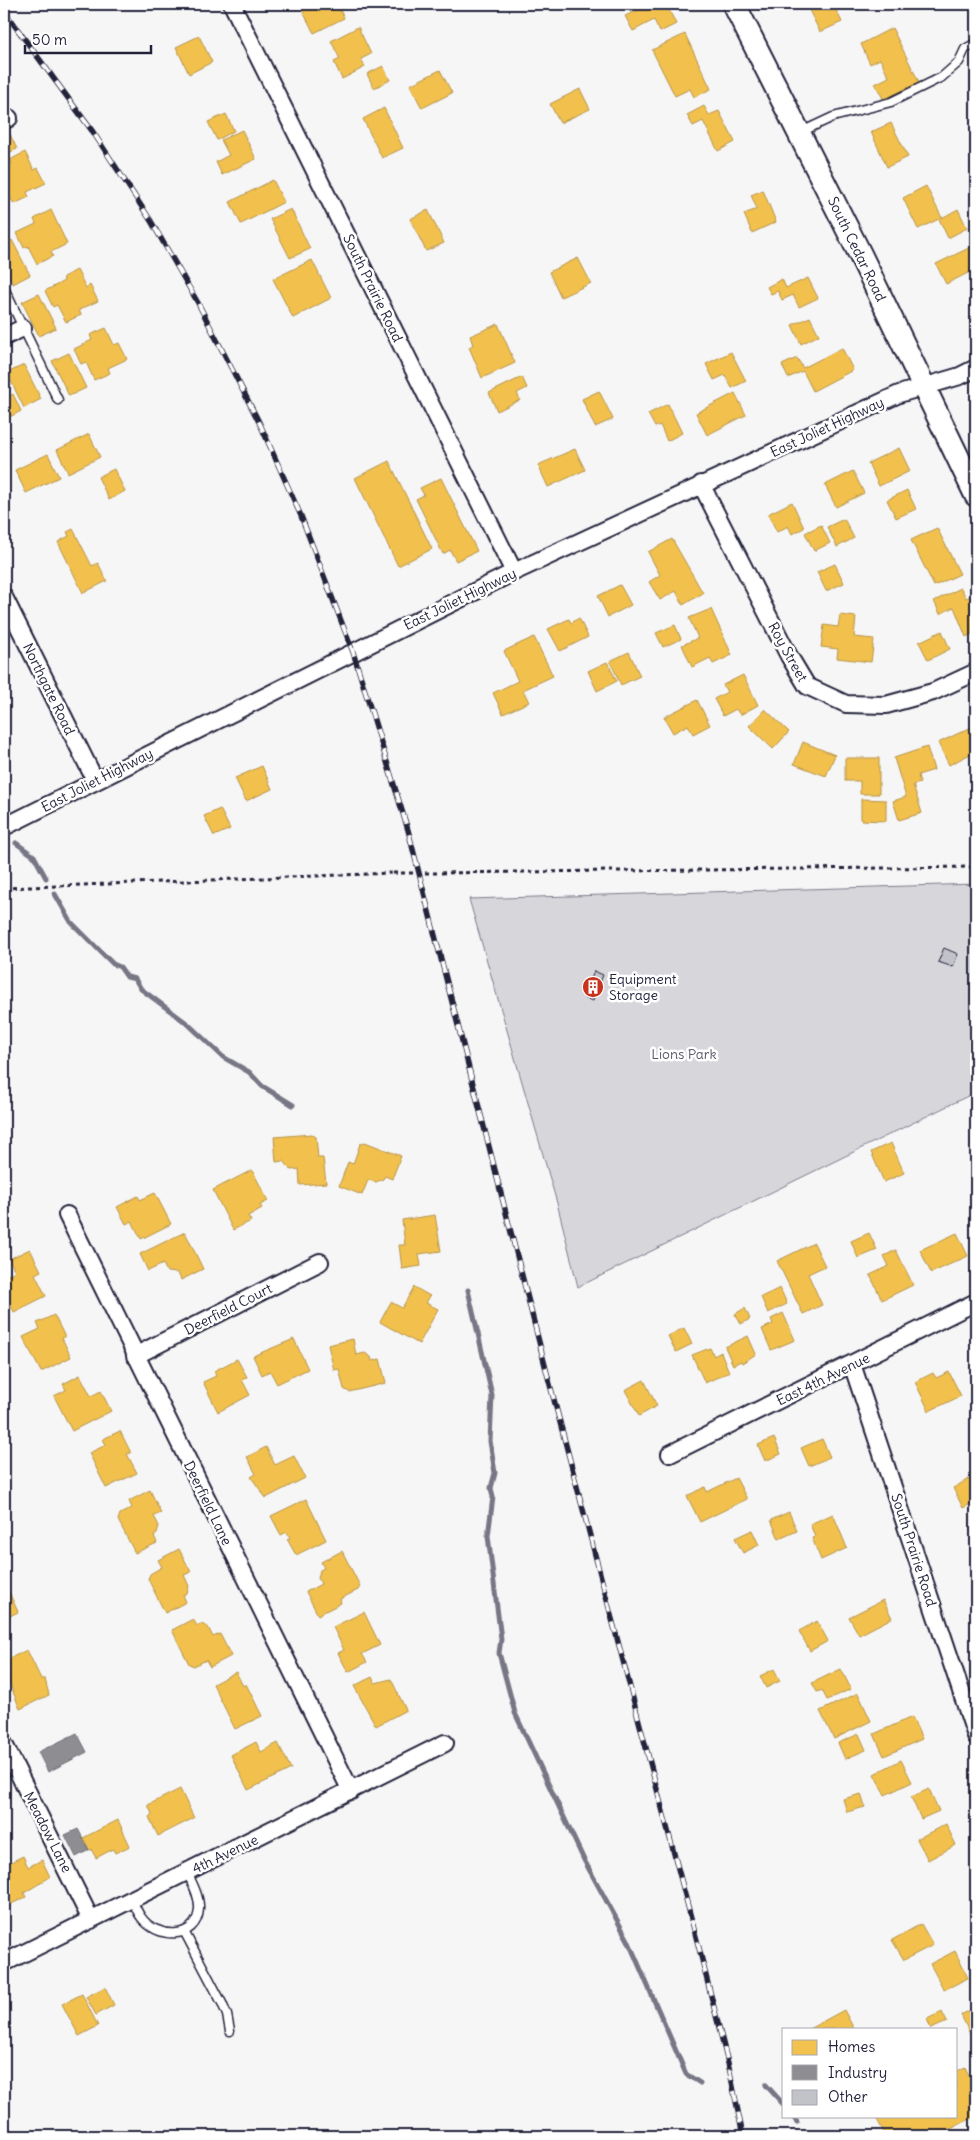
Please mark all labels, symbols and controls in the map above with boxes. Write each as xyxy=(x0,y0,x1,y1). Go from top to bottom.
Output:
scale bar xyxy=(25,22,151,54)
text: 50 m xyxy=(32,30,67,49)
street label: South Cedar Road xyxy=(824,194,890,304)
street label: South Prairie Road xyxy=(339,231,407,345)
street label: East Joliet Highway xyxy=(767,393,887,461)
street label: East Joliet Highway xyxy=(401,564,519,634)
street label: Roy Street xyxy=(764,619,812,685)
street label: Northgate Road xyxy=(19,640,79,738)
street label: East Joliet Highway xyxy=(38,744,156,816)
place label: Equipment Storage xyxy=(609,970,677,1004)
building icon: Equipment Storage xyxy=(581,975,605,999)
park label: Lions Park xyxy=(651,1045,717,1063)
street label: Deerfield Court xyxy=(181,1279,275,1339)
street label: East 4th Avenue xyxy=(773,1349,873,1409)
street label: Deerfield Lane xyxy=(180,1458,236,1548)
street label: South Prairie Road xyxy=(887,1491,941,1609)
street label: Meadow Lane xyxy=(20,1789,76,1875)
street label: 4th Avenue xyxy=(189,1830,261,1878)
legend xyxy=(782,2028,958,2118)
text: Homes xyxy=(828,2037,875,2056)
text: Industry xyxy=(828,2063,887,2082)
text: Other xyxy=(828,2087,868,2106)

